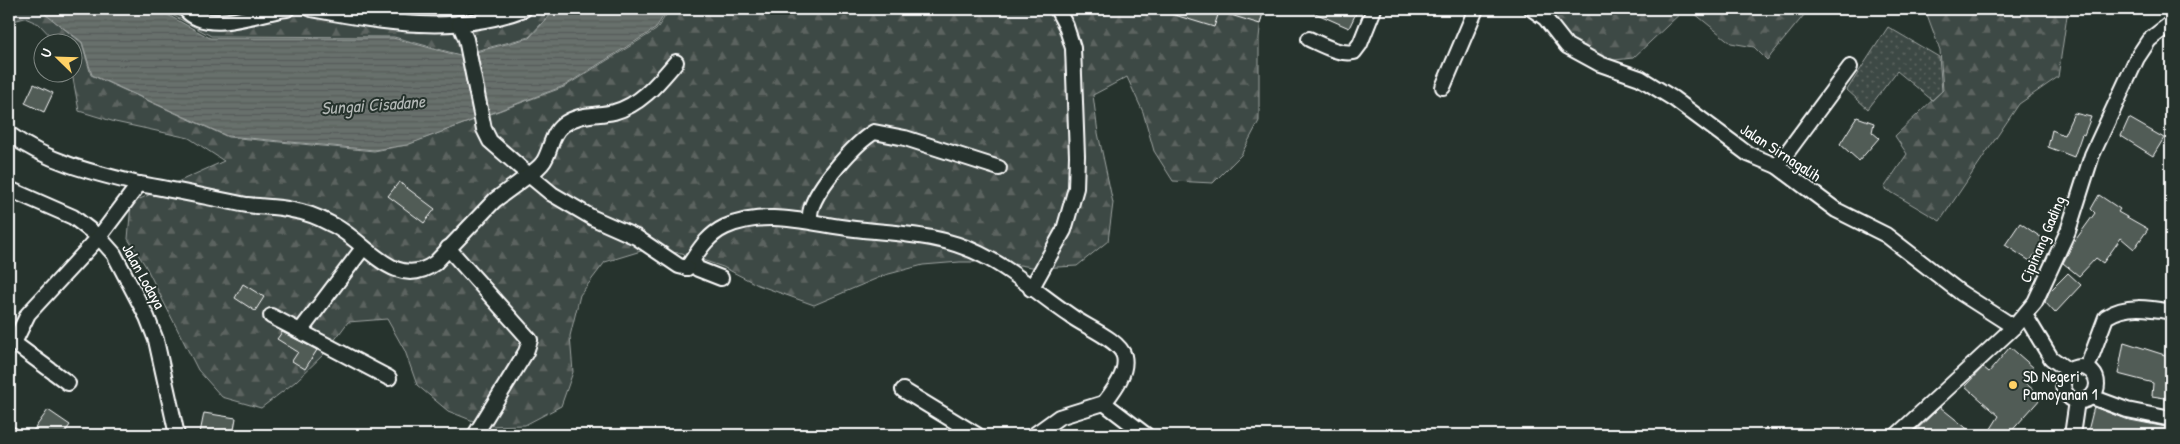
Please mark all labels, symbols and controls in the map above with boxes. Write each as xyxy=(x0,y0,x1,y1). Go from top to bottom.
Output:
north arrow xyxy=(32,32,82,82)
text: U xyxy=(35,45,56,60)
water label: Sungai Cisadane xyxy=(320,88,427,121)
street label: Jalan Sirnagalih xyxy=(1736,118,1826,186)
street label: Cipinang Gading xyxy=(2014,192,2070,286)
street label: Jalan Lodaya xyxy=(117,239,171,313)
place label: SD Negeri Pamoyanan 1 xyxy=(2023,365,2098,405)
marker: SD Negeri Pamoyanan 1 xyxy=(2007,379,2019,391)

